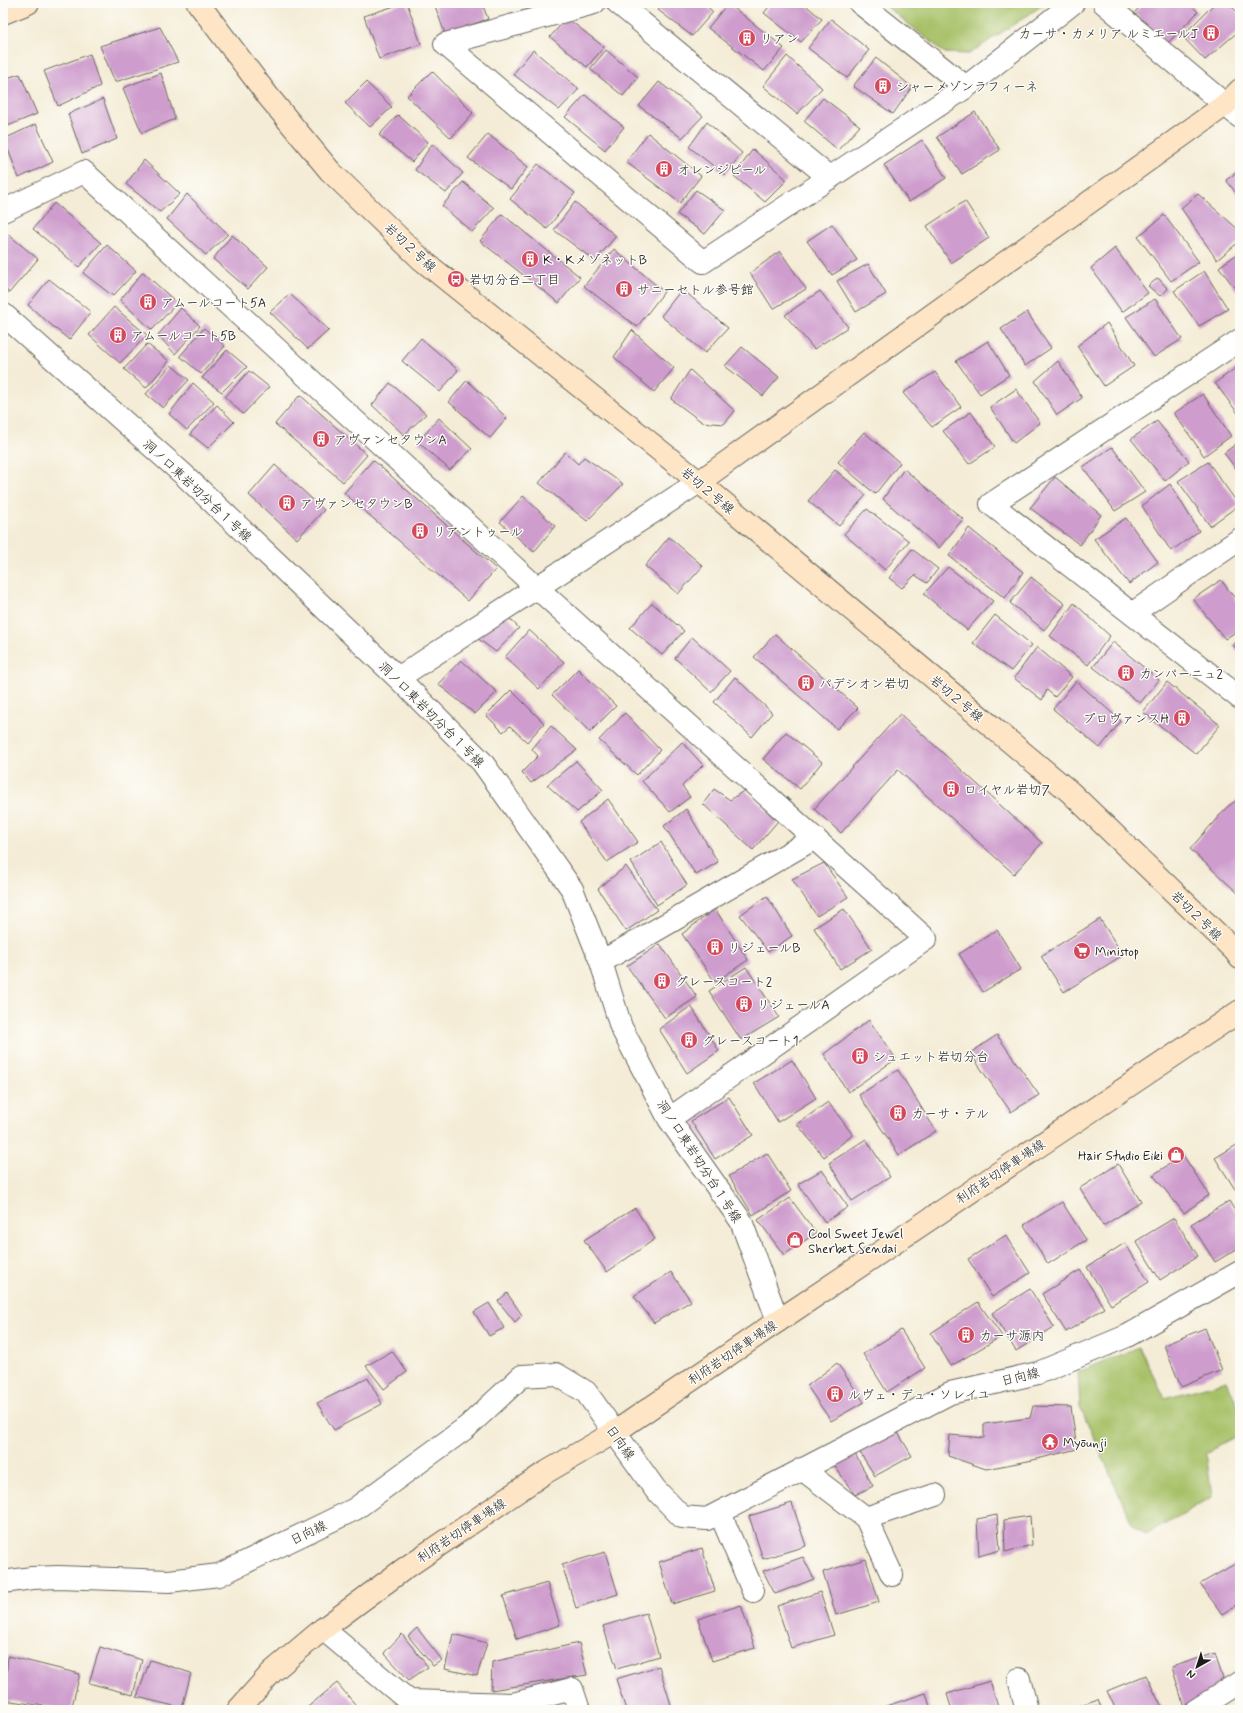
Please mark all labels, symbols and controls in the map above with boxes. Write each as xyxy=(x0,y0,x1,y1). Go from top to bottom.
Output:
building icon: カーサ・カメリア ルミエールJ xyxy=(1201,23,1221,43)
place label: カーサ・カメリア ルミエールJ xyxy=(1018,26,1198,43)
building icon: リアン xyxy=(737,28,757,48)
place label: リアン xyxy=(760,31,799,48)
building icon: シャーメゾンラフィーネ xyxy=(873,76,893,96)
place label: シャーメゾンラフィーネ xyxy=(896,79,1038,96)
building icon: オレンジピール xyxy=(654,159,674,179)
place label: オレンジピール xyxy=(677,162,767,179)
street label: 岩切２号線 xyxy=(380,220,440,277)
building icon: K・KメゾネットB xyxy=(520,249,540,269)
place label: K・KメゾネットB xyxy=(543,252,647,269)
bus stop icon: 岩切分台二丁目 xyxy=(446,269,466,289)
place label: 岩切分台二丁目 xyxy=(469,272,560,289)
building icon: サニーセトル参号館 xyxy=(614,279,634,299)
place label: サニーセトル参号館 xyxy=(637,282,754,299)
building icon: アムールコート5A xyxy=(138,292,158,312)
place label: アムールコート5A xyxy=(161,295,266,312)
building icon: アムールコート5B xyxy=(108,325,128,345)
place label: アムールコート5B xyxy=(131,328,236,345)
building icon: アヴァンセタウンA xyxy=(311,429,331,449)
place label: アヴァンセタウンA xyxy=(334,432,447,449)
street label: 洞ノ口東岩切分台１号線 xyxy=(139,436,256,547)
street label: 岩切２号線 xyxy=(677,464,738,519)
building icon: アヴァンセタウンB xyxy=(277,493,297,513)
place label: アヴァンセタウンB xyxy=(300,496,413,513)
building icon: リアントゥール xyxy=(410,521,430,541)
place label: リアントゥール xyxy=(433,524,523,541)
street label: 洞ノ口東岩切分台１号線 xyxy=(374,658,488,772)
building icon: カンパーニュ2 xyxy=(1116,663,1136,683)
place label: カンパーニュ2 xyxy=(1139,666,1223,683)
street label: 岩切２号線 xyxy=(926,672,987,727)
building icon: パデシオン岩切 xyxy=(796,673,816,693)
place label: パデシオン岩切 xyxy=(819,676,910,693)
building icon: プロヴァンスH xyxy=(1172,708,1192,728)
place label: プロヴァンスH xyxy=(1083,711,1169,728)
building icon: ロイヤル岩切7 xyxy=(941,779,961,799)
place label: ロイヤル岩切7 xyxy=(964,782,1050,799)
street label: 岩切２号線 xyxy=(1167,887,1226,945)
building icon: リジェールB xyxy=(705,937,725,957)
place label: リジェールB xyxy=(728,940,800,957)
supermarket icon: Ministop xyxy=(1072,941,1092,961)
place label: Ministop xyxy=(1095,944,1139,961)
building icon: グレースコート2 xyxy=(652,971,672,991)
place label: グレースコート2 xyxy=(675,974,773,991)
building icon: リジェールA xyxy=(734,994,754,1014)
place label: リジェールA xyxy=(757,997,830,1014)
building icon: グレースコート1 xyxy=(679,1030,699,1050)
place label: グレースコート1 xyxy=(702,1033,799,1050)
building icon: シュエット岩切分台 xyxy=(850,1046,870,1066)
place label: シュエット岩切分台 xyxy=(873,1049,989,1066)
street label: 洞ノ口東岩切分台１号線 xyxy=(653,1097,745,1227)
building icon: カーサ・テル xyxy=(888,1103,908,1123)
place label: カーサ・テル xyxy=(911,1106,989,1123)
street label: 利府岩切停車場線 xyxy=(953,1136,1050,1208)
shop icon: Hair Studio Eiki xyxy=(1166,1145,1186,1165)
place label: Hair Studio Eiki xyxy=(1078,1148,1163,1165)
place label: Cool Sweet Jewel Sherbet Sendai xyxy=(808,1226,903,1258)
shop icon: Cool Sweet Jewel Sherbet Sendai xyxy=(785,1230,805,1250)
street label: 利府岩切停車場線 xyxy=(685,1317,782,1389)
building icon: カーサ源内 xyxy=(956,1325,976,1345)
place label: カーサ源内 xyxy=(979,1328,1045,1345)
street label: 日向線 xyxy=(999,1364,1042,1390)
building icon: ルヴェ・デュ・ソレイユ xyxy=(825,1384,845,1404)
place label: ルヴェ・デュ・ソレイユ xyxy=(848,1387,990,1404)
street label: 日向線 xyxy=(602,1422,638,1465)
temple icon: Myōunji xyxy=(1040,1432,1060,1452)
place label: Myōunji xyxy=(1063,1435,1107,1452)
street label: 利府岩切停車場線 xyxy=(414,1495,511,1567)
street label: 日向線 xyxy=(287,1517,331,1550)
north arrow xyxy=(1177,1647,1217,1687)
text: N xyxy=(1184,1666,1199,1682)

